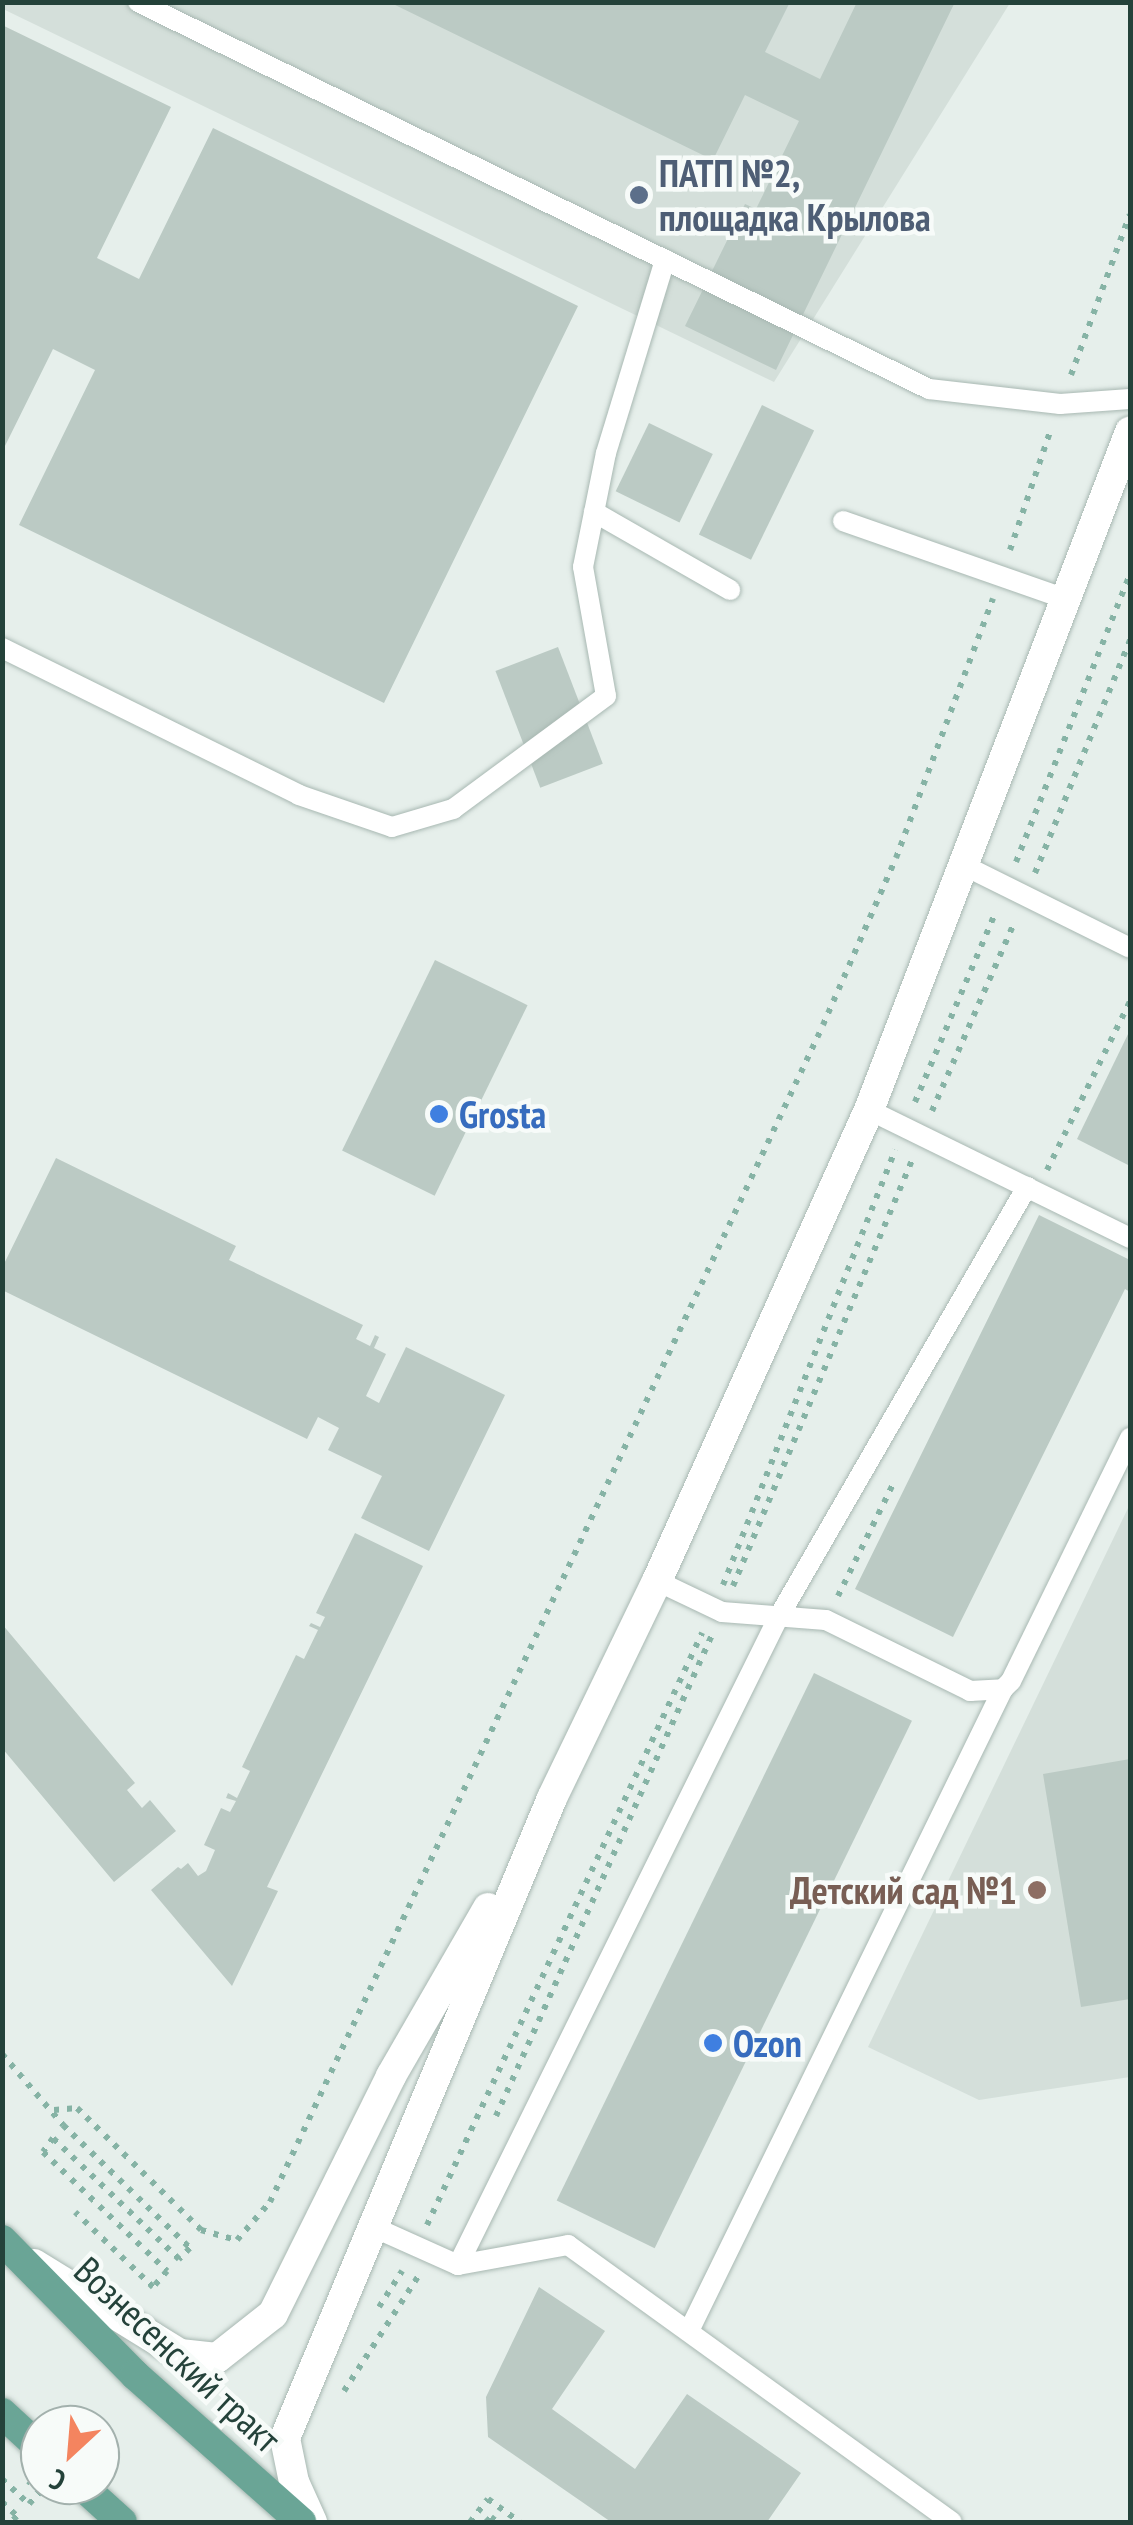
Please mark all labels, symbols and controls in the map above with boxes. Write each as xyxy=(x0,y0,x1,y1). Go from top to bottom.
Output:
place label: ПАТП №2, площадка Крылова xyxy=(659,150,931,240)
marker: ПАТП №2, площадка Крылова xyxy=(628,184,650,206)
place label: Grosta xyxy=(459,1091,546,1137)
marker: Grosta xyxy=(428,1103,450,1125)
place label: Детский сад №1 xyxy=(790,1867,1017,1913)
marker: Детский сад №1 xyxy=(1026,1879,1048,1901)
place label: Ozon xyxy=(733,2020,802,2066)
marker: Ozon xyxy=(702,2032,724,2054)
street label: Вознесенский тракт xyxy=(66,2247,290,2461)
north arrow xyxy=(20,2405,120,2505)
text: С xyxy=(44,2461,71,2500)

